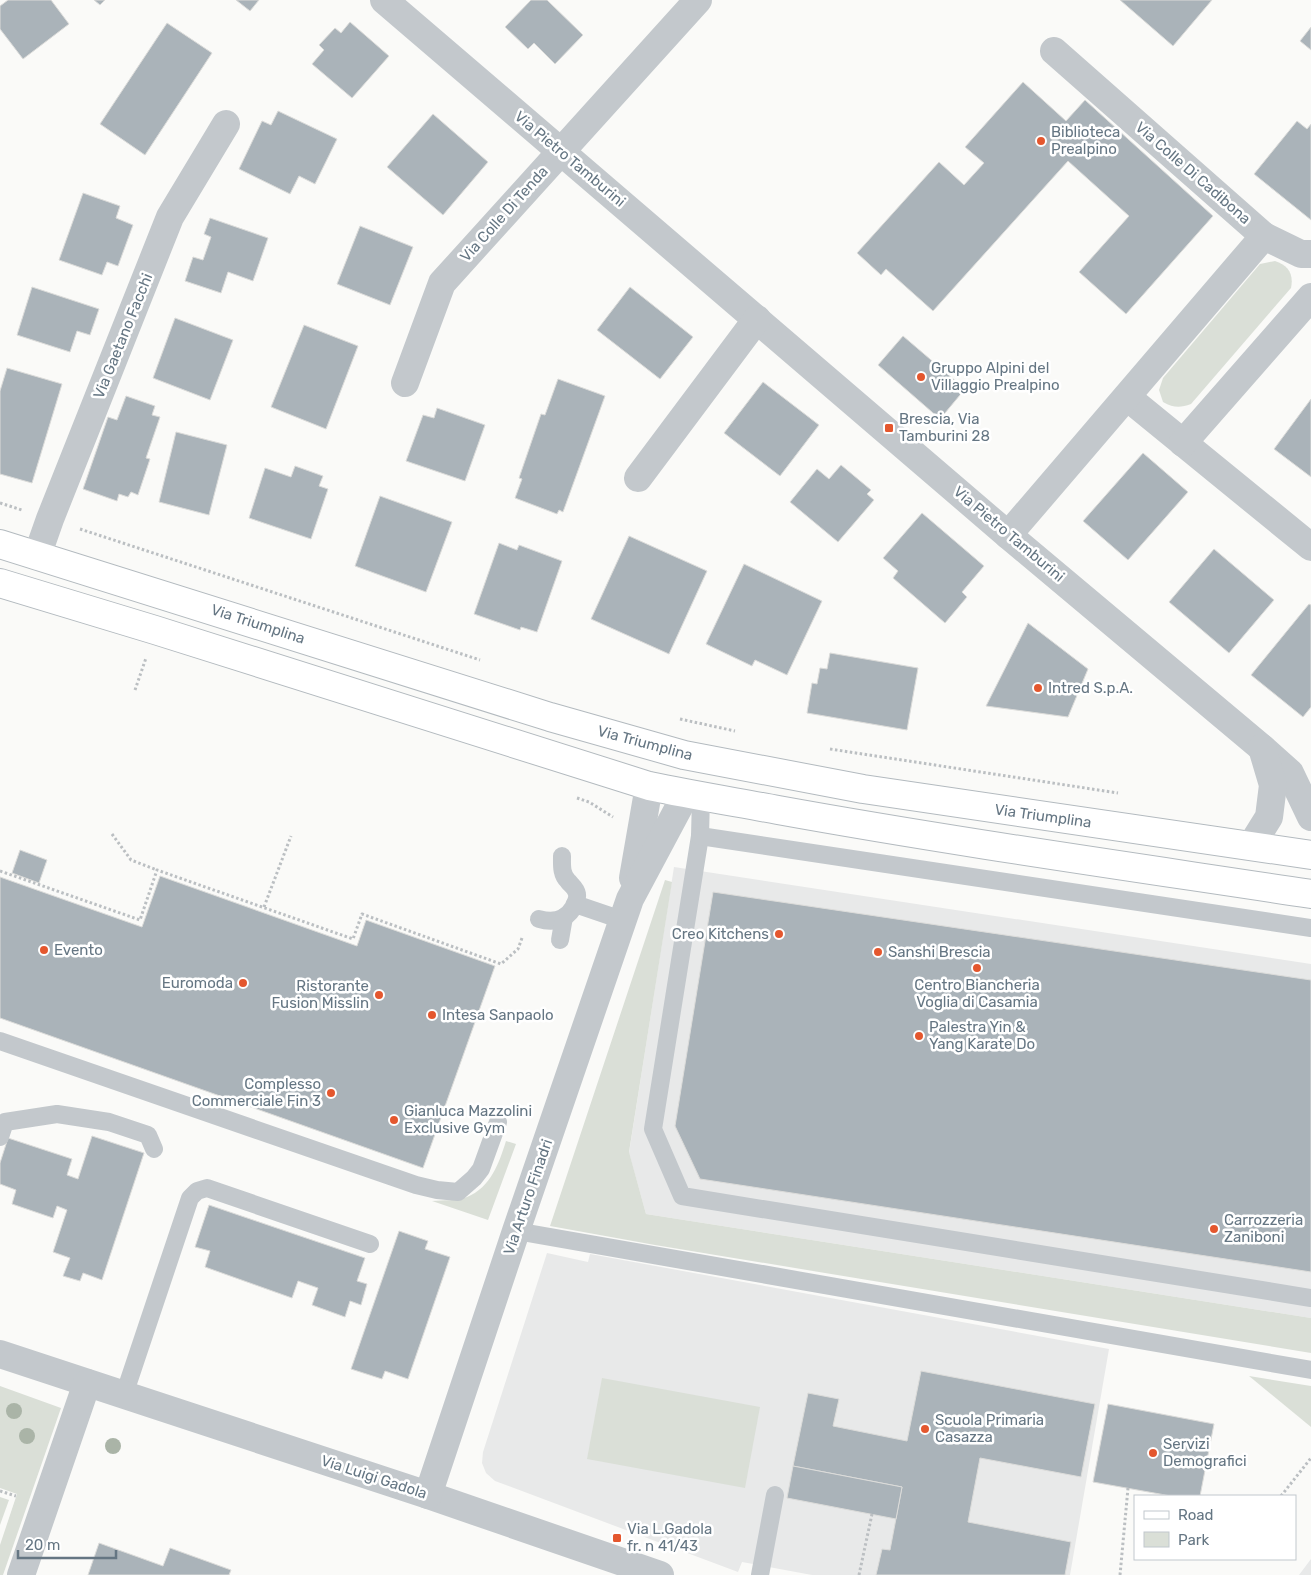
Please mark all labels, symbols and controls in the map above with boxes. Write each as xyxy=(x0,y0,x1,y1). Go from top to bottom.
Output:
street label: Via Pietro Tamburini xyxy=(511,107,629,211)
street label: Via Colle Di Cadibona xyxy=(1132,118,1254,228)
place label: Biblioteca Prealpino xyxy=(1051,123,1120,158)
marker: Biblioteca Prealpino xyxy=(1035,135,1047,147)
street label: Via Colle Di Tenda xyxy=(456,162,552,266)
street label: Via Gaetano Facchi xyxy=(90,271,156,401)
place label: Gruppo Alpini del Villaggio Prealpino xyxy=(931,359,1060,394)
marker: Gruppo Alpini del Villaggio Prealpino xyxy=(915,371,927,383)
place label: Brescia, Via Tamburini 28 xyxy=(899,410,990,445)
marker: Brescia, Via Tamburini 28 xyxy=(883,422,895,434)
street label: Via Pietro Tamburini xyxy=(950,482,1068,586)
street label: Via Triumplina xyxy=(209,600,307,648)
place label: Intred S.p.A. xyxy=(1048,679,1133,697)
marker: Intred S.p.A. xyxy=(1032,682,1044,694)
street label: Via Triumplina xyxy=(595,722,695,764)
street label: Via Triumplina xyxy=(993,800,1093,832)
place label: Creo Kitchens xyxy=(672,925,769,943)
marker: Creo Kitchens xyxy=(773,928,785,940)
place label: Evento xyxy=(54,941,103,959)
place label: Sanshi Brescia xyxy=(888,943,991,961)
marker: Evento xyxy=(38,944,50,956)
marker: Sanshi Brescia xyxy=(872,946,884,958)
marker: Centro Biancheria Voglia di Casamia xyxy=(971,962,983,974)
place label: Euromoda xyxy=(162,974,233,992)
place label: Centro Biancheria Voglia di Casamia xyxy=(914,976,1040,1011)
marker: Euromoda xyxy=(237,977,249,989)
place label: Ristorante Fusion Misslin xyxy=(272,977,369,1012)
marker: Ristorante Fusion Misslin xyxy=(373,989,385,1001)
place label: Intesa Sanpaolo xyxy=(442,1006,554,1024)
marker: Intesa Sanpaolo xyxy=(426,1009,438,1021)
place label: Palestra Yin & Yang Karate Do xyxy=(929,1018,1035,1053)
marker: Palestra Yin & Yang Karate Do xyxy=(913,1030,925,1042)
place label: Complesso Commerciale Fin 3 xyxy=(192,1075,321,1110)
marker: Complesso Commerciale Fin 3 xyxy=(325,1087,337,1099)
place label: Gianluca Mazzolini Exclusive Gym xyxy=(404,1102,532,1137)
marker: Gianluca Mazzolini Exclusive Gym xyxy=(388,1114,400,1126)
street label: Via Arturo Finadri xyxy=(500,1137,556,1257)
place label: Carrozzeria Zaniboni xyxy=(1224,1211,1303,1246)
marker: Carrozzeria Zaniboni xyxy=(1208,1223,1220,1235)
place label: Scuola Primaria Casazza xyxy=(935,1411,1044,1446)
marker: Scuola Primaria Casazza xyxy=(919,1423,931,1435)
place label: Servizi Demografici xyxy=(1163,1435,1247,1470)
marker: Servizi Demografici xyxy=(1147,1447,1159,1459)
street label: Via Luigi Gadola xyxy=(319,1451,429,1503)
legend xyxy=(1134,1495,1296,1560)
text: Road xyxy=(1178,1506,1214,1524)
place label: Via L.Gadola fr. n 41/43 xyxy=(627,1520,712,1555)
scale bar xyxy=(18,1528,115,1560)
text: Park xyxy=(1178,1531,1209,1549)
marker: Via L.Gadola fr. n 41/43 xyxy=(611,1532,623,1544)
text: 20 m xyxy=(25,1536,60,1554)

